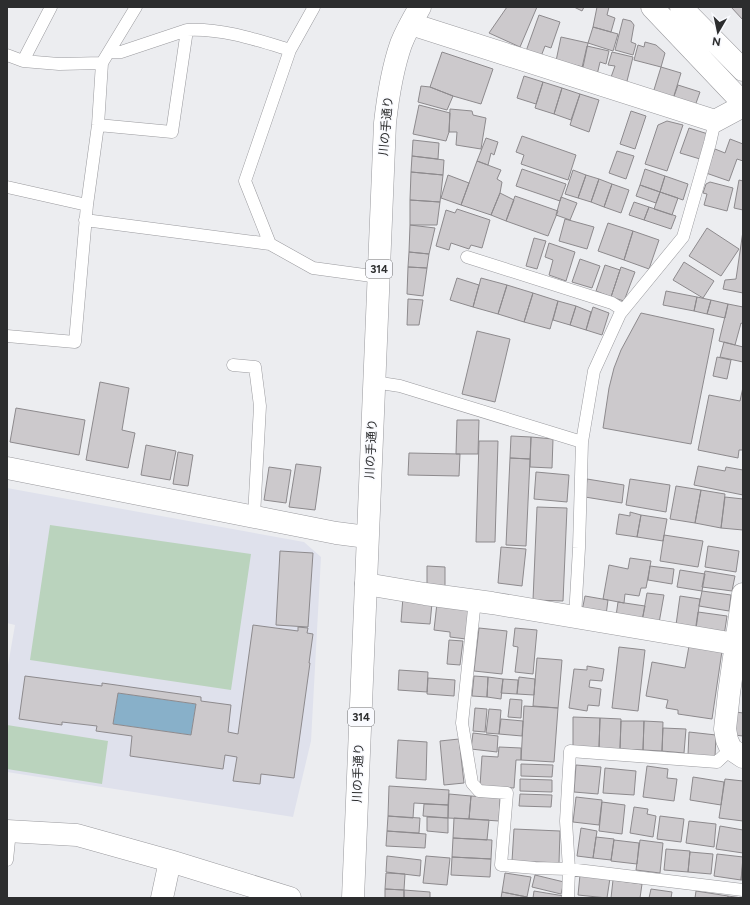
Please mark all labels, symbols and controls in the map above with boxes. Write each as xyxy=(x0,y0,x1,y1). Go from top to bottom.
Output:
north arrow xyxy=(698,12,738,52)
text: N xyxy=(711,34,722,48)
street label: 川の手通り xyxy=(376,95,396,157)
road number: 314 xyxy=(366,260,392,278)
street label: 川の手通り xyxy=(362,419,380,479)
road number: 314 xyxy=(348,708,374,726)
street label: 川の手通り xyxy=(350,743,366,803)

